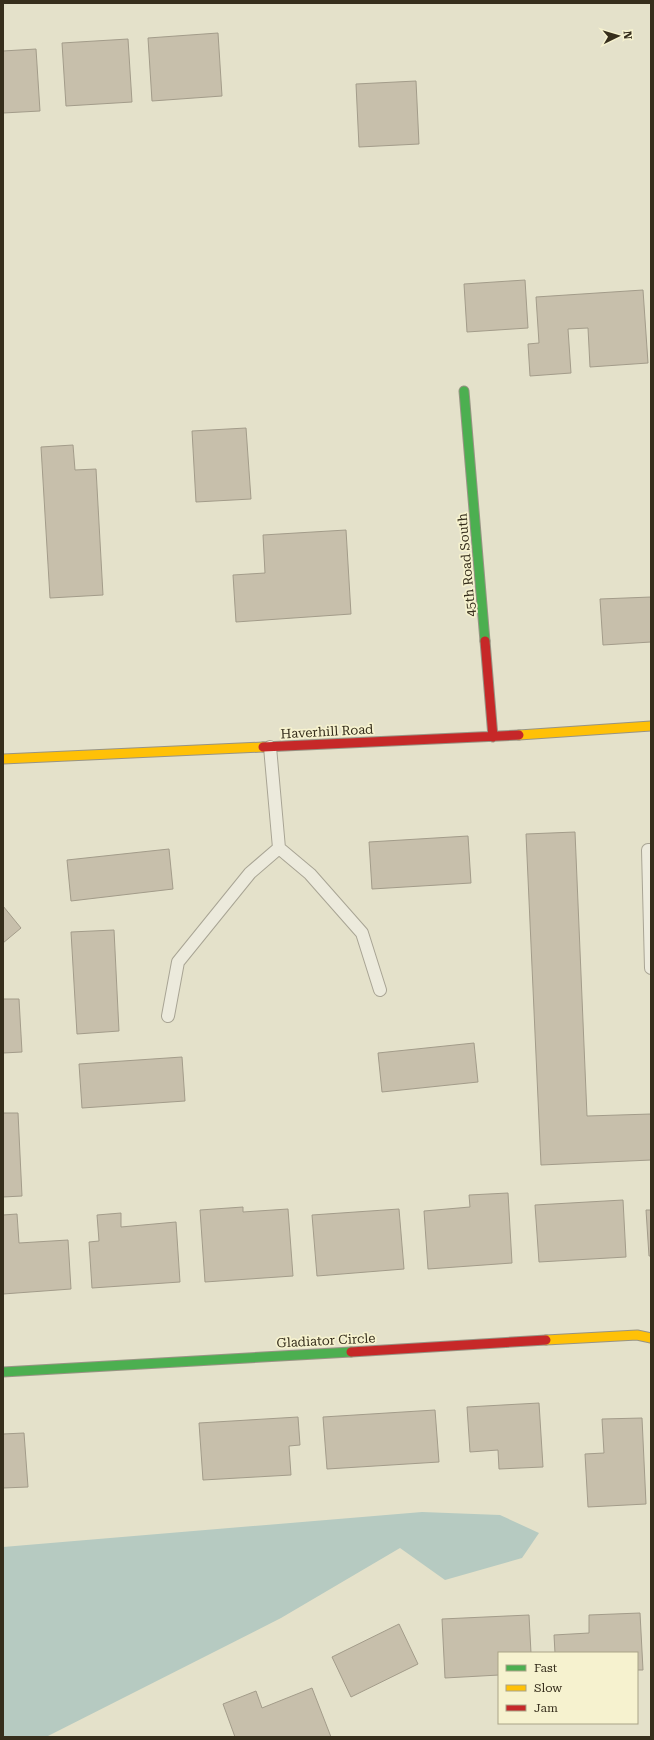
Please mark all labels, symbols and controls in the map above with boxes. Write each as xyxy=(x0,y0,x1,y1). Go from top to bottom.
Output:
north arrow xyxy=(598,16,638,56)
text: N xyxy=(621,30,634,40)
street label: 45th Road South xyxy=(454,512,479,617)
street label: Haverhill Road xyxy=(280,722,375,741)
street label: Gladiator Circle xyxy=(276,1330,376,1351)
legend xyxy=(498,1652,638,1724)
text: Fast xyxy=(534,1661,558,1675)
text: Slow xyxy=(534,1681,562,1695)
text: Jam xyxy=(534,1701,558,1715)

